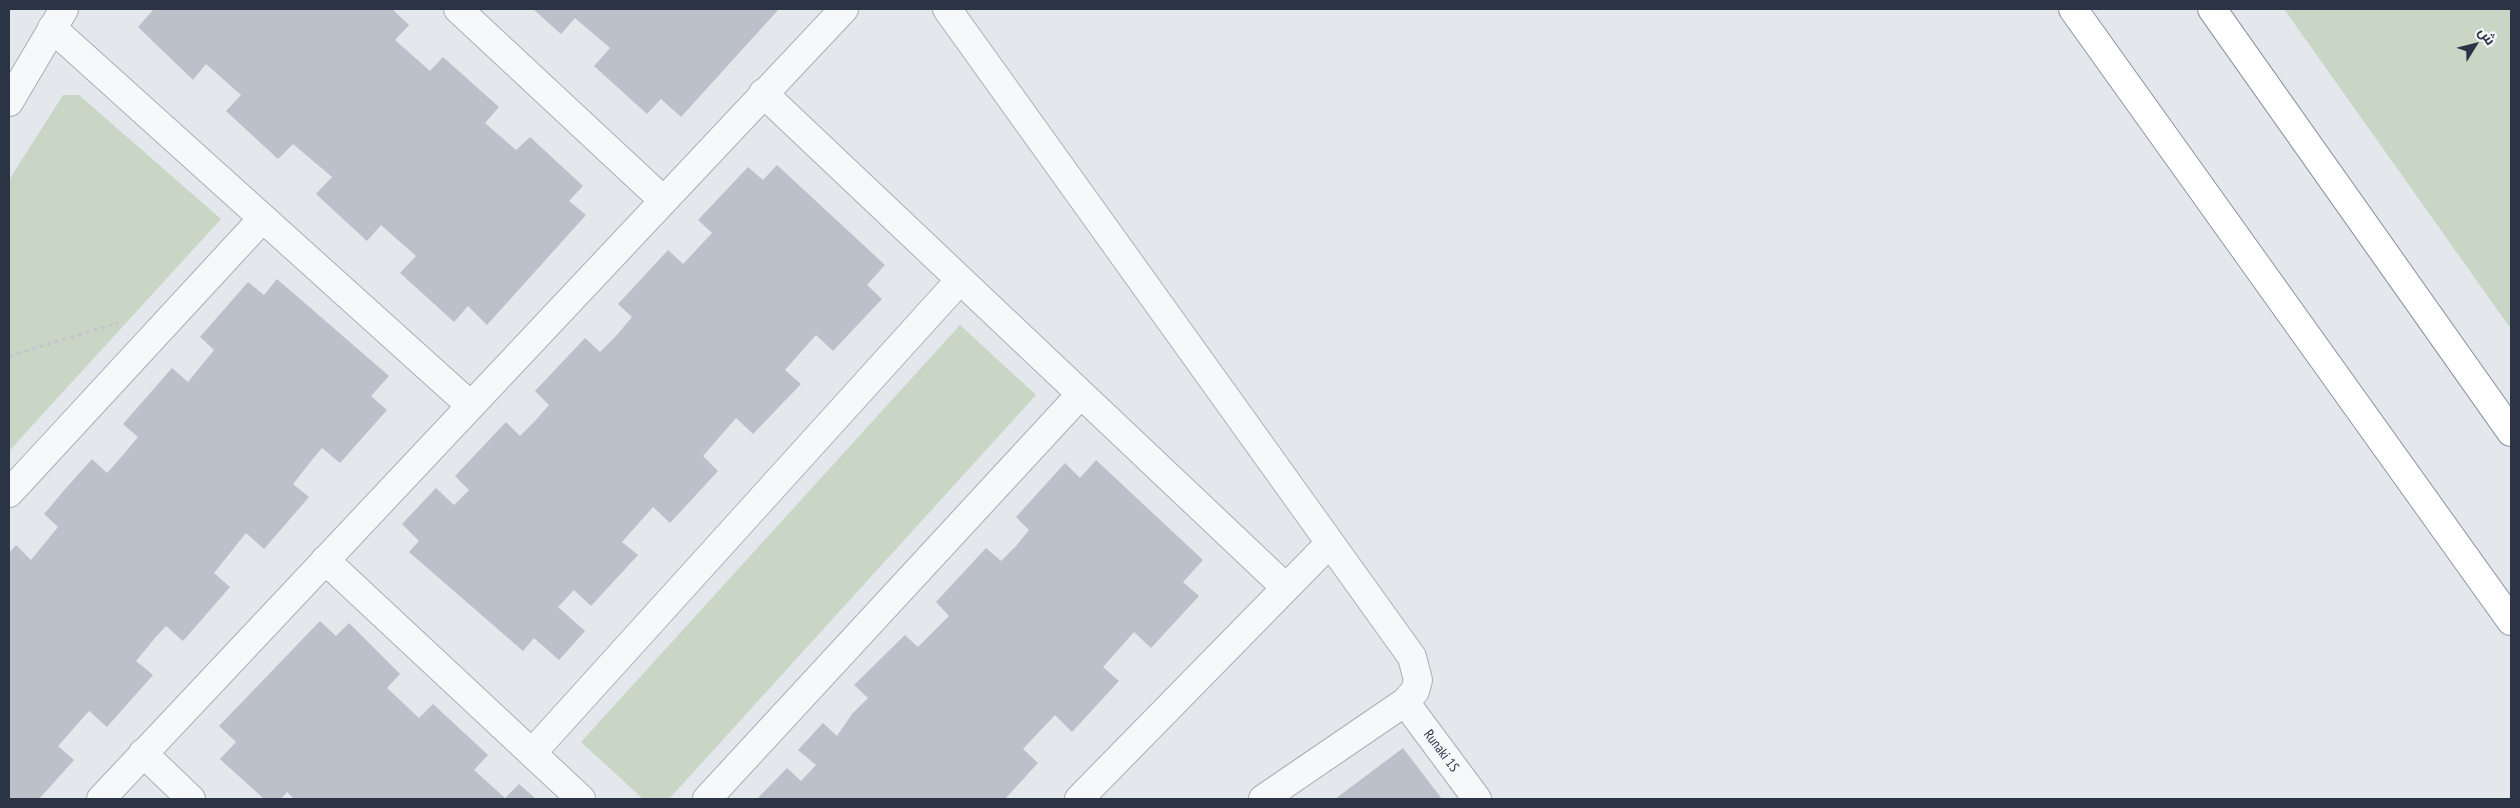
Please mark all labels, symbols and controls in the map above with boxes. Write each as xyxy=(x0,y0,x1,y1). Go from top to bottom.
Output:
north arrow xyxy=(2450,20,2500,70)
text: ش xyxy=(2475,24,2500,49)
street label: Runaki 1S xyxy=(1420,727,1462,775)

